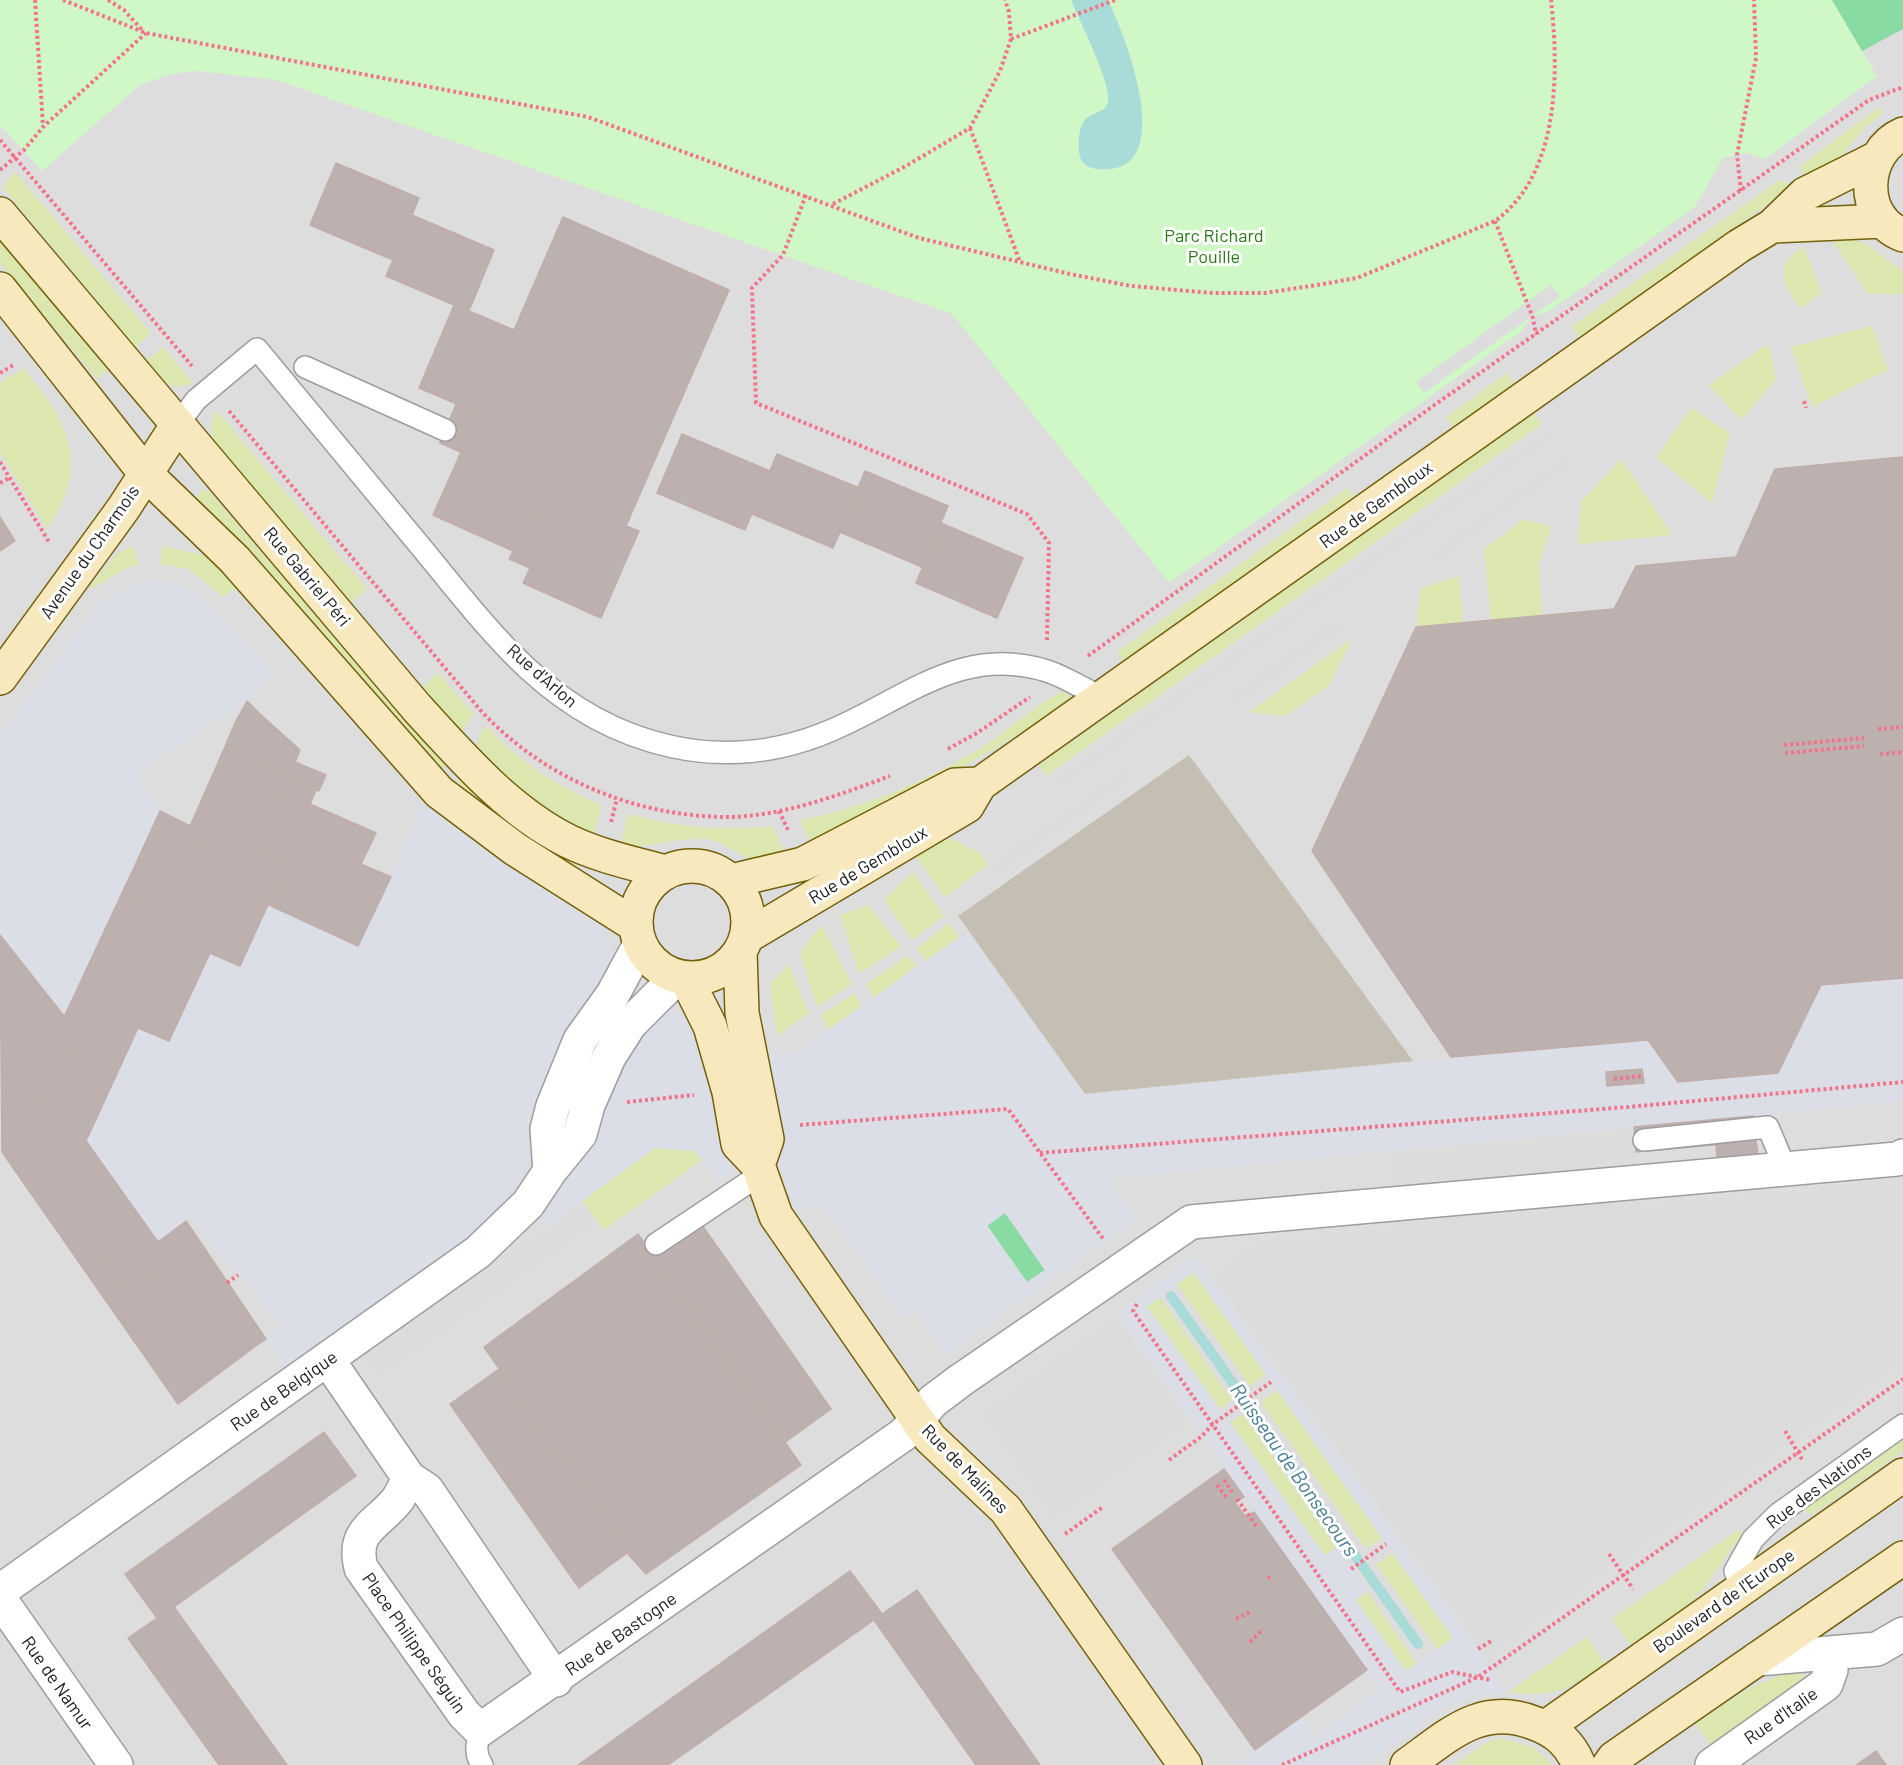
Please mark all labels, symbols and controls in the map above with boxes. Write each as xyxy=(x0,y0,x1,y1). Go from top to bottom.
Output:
park label: Parc Richard Pouille xyxy=(1164,225,1264,268)
street label: Rue de Gembloux xyxy=(1315,457,1437,553)
street label: Avenue du Charmois xyxy=(36,481,144,623)
street label: Rue Gabriel Péri xyxy=(259,523,355,631)
street label: Rue d'Arlon xyxy=(502,640,582,712)
street label: Rue de Gembloux xyxy=(805,821,931,909)
street label: Rue de Belgique xyxy=(226,1346,342,1436)
water label: Ruisseau de Bonsecours xyxy=(1225,1379,1363,1561)
street label: Rue de Malines xyxy=(917,1420,1013,1518)
street label: Rue des Nations xyxy=(1762,1440,1876,1534)
street label: Boulevard de l'Europe xyxy=(1649,1544,1799,1658)
street label: Place Philippe Séguin xyxy=(357,1568,471,1718)
street label: Rue de Bastogne xyxy=(561,1588,681,1680)
street label: Rue de Namur xyxy=(17,1632,97,1734)
street label: Rue d'Italie xyxy=(1740,1683,1822,1749)

